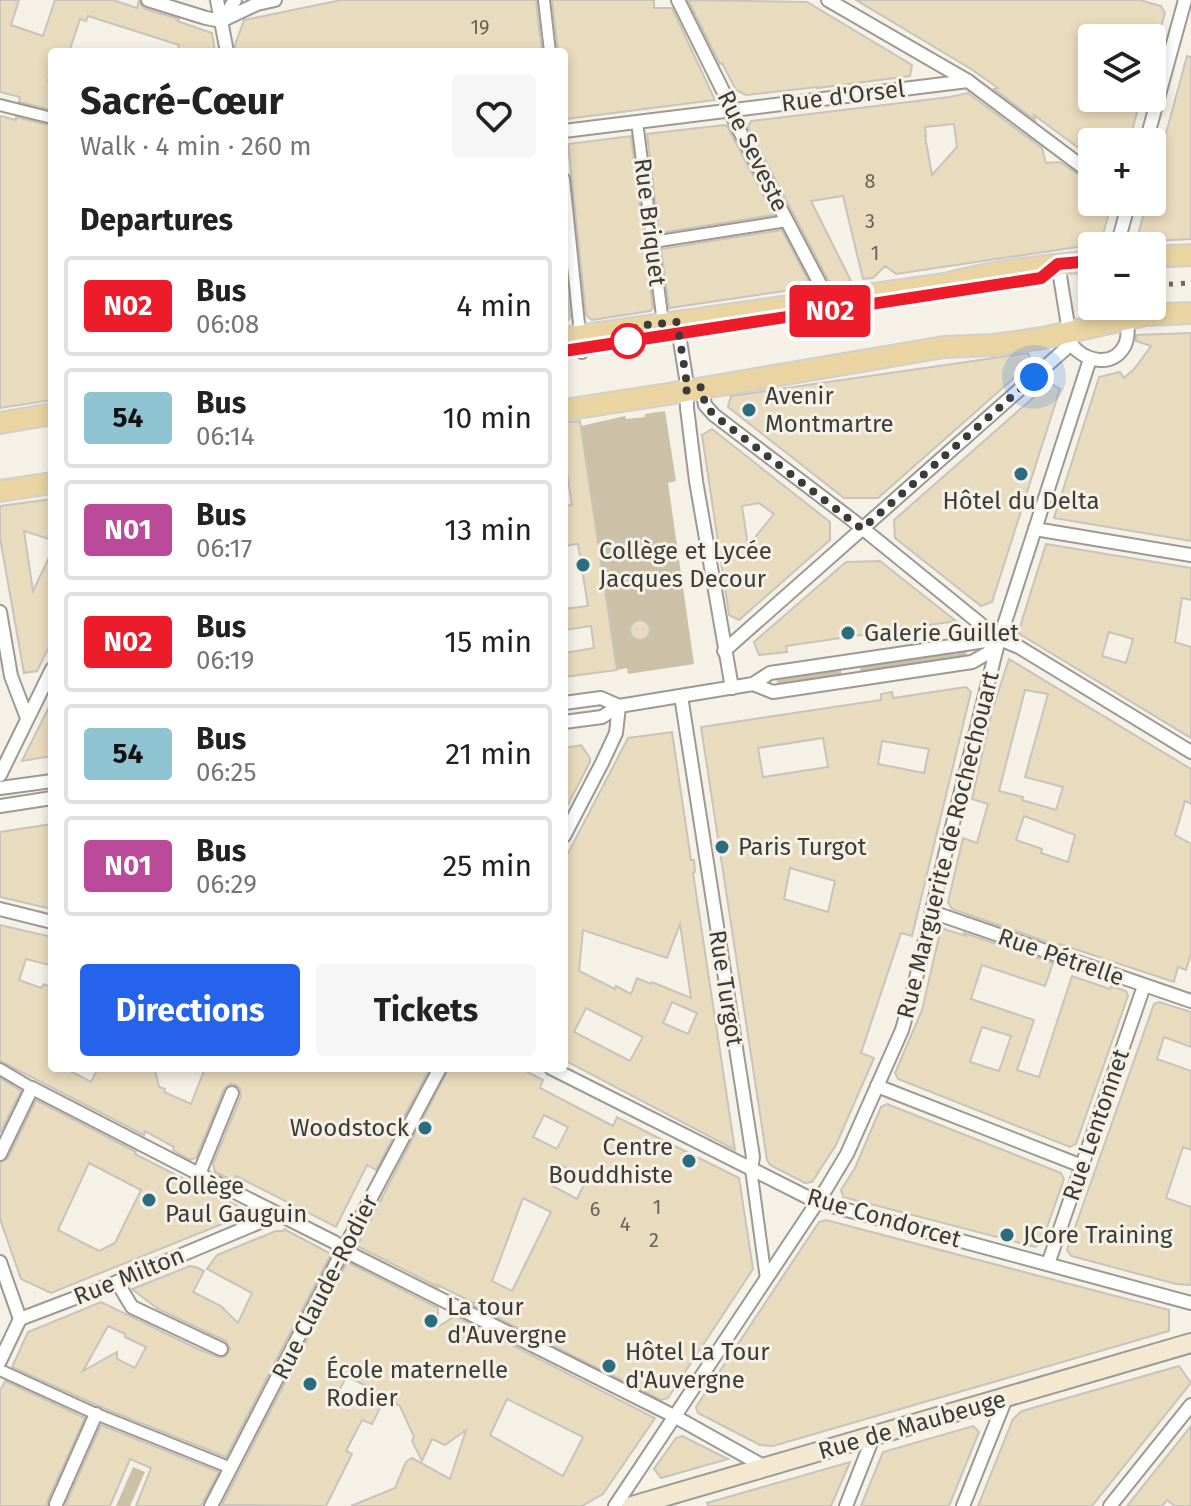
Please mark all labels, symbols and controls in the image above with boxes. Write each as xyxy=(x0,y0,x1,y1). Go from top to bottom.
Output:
house number: 19 xyxy=(470,15,490,39)
map controls xyxy=(1078,24,1166,320)
button: layers xyxy=(1078,24,1166,112)
button: heart xyxy=(452,74,536,158)
street label: Rue d'Orsel xyxy=(780,75,906,117)
text: Sacré-Cœur xyxy=(80,78,284,124)
street label: Rue Seveste xyxy=(712,86,794,216)
button: + xyxy=(1078,128,1166,216)
text: Walk · 4 min · 260 m xyxy=(80,131,312,162)
street label: Rue Briquet xyxy=(628,156,672,288)
house number: 8 xyxy=(864,169,876,193)
text: Departures xyxy=(80,202,233,238)
house number: 3 xyxy=(865,209,875,233)
button: − xyxy=(1078,232,1166,320)
house number: 1 xyxy=(871,241,879,265)
text: Bus xyxy=(196,273,246,309)
line badge: N02 xyxy=(784,285,876,337)
text: 4 min xyxy=(456,288,532,324)
text: N02 xyxy=(103,289,153,322)
text: N02 xyxy=(805,294,855,327)
text: 06:08 xyxy=(196,309,259,340)
unlabelled marker xyxy=(611,324,645,358)
your location xyxy=(1014,357,1054,397)
place label: Avenir Montmartre xyxy=(765,382,894,438)
text: Bus xyxy=(196,385,246,421)
text: 10 min xyxy=(443,400,532,436)
text: 54 xyxy=(113,401,143,434)
marker: Avenir Montmartre xyxy=(740,401,758,419)
text: 06:14 xyxy=(196,421,255,452)
marker: Hôtel du Delta xyxy=(1012,465,1030,483)
place label: Hôtel du Delta xyxy=(943,487,1099,515)
text: Bus xyxy=(196,497,246,533)
text: 13 min xyxy=(444,512,532,548)
text: N01 xyxy=(104,513,152,546)
text: 06:17 xyxy=(196,533,252,564)
place label: Collège et Lycée Jacques Decour xyxy=(599,537,772,593)
marker: Collège et Lycée Jacques Decour xyxy=(574,556,592,574)
text: Bus xyxy=(196,609,246,645)
place label: Galerie Guillet xyxy=(864,619,1019,647)
text: 15 min xyxy=(444,624,532,660)
marker: Galerie Guillet xyxy=(839,624,857,642)
text: N02 xyxy=(103,625,153,658)
text: 06:19 xyxy=(196,645,254,676)
street label: Rue Marguerite de Rochechouart xyxy=(891,668,1005,1021)
text: Bus xyxy=(196,721,246,757)
text: 21 min xyxy=(445,736,532,772)
text: 54 xyxy=(113,737,143,770)
text: 06:25 xyxy=(196,757,257,788)
text: Bus xyxy=(196,833,246,869)
place label: Paris Turgot xyxy=(738,833,867,861)
marker: Paris Turgot xyxy=(713,838,731,856)
text: 25 min xyxy=(442,848,532,884)
text: N01 xyxy=(104,849,152,882)
text: 06:29 xyxy=(196,869,257,900)
street label: Rue Pétrelle xyxy=(994,922,1128,992)
street label: Rue Turgot xyxy=(703,928,749,1048)
button: Directions xyxy=(80,964,300,1056)
button: Tickets xyxy=(316,964,536,1056)
street label: Rue Lentonnet xyxy=(1057,1045,1135,1205)
place label: Woodstock xyxy=(290,1114,410,1142)
marker: Woodstock xyxy=(416,1119,434,1137)
place label: Centre Bouddhiste xyxy=(548,1133,673,1189)
marker: Centre Bouddhiste xyxy=(680,1152,698,1170)
place label: Collège Paul Gauguin xyxy=(165,1172,307,1228)
street label: Rue Condorcet xyxy=(804,1183,964,1253)
street label: Rue Claude-Rodier xyxy=(266,1189,384,1384)
marker: Collège Paul Gauguin xyxy=(140,1191,158,1209)
house number: 1 xyxy=(653,1195,661,1219)
house number: 6 xyxy=(590,1197,600,1221)
house number: 4 xyxy=(620,1212,631,1236)
place label: JCore Training xyxy=(1023,1221,1173,1249)
marker: JCore Training xyxy=(998,1226,1016,1244)
house number: 2 xyxy=(649,1228,659,1252)
street label: Rue Milton xyxy=(70,1241,188,1311)
place label: La tour d'Auvergne xyxy=(447,1293,567,1349)
marker: La tour d'Auvergne xyxy=(422,1312,440,1330)
place label: Hôtel La Tour d'Auvergne xyxy=(625,1338,770,1394)
place label: École maternelle Rodier xyxy=(326,1355,508,1412)
marker: Hôtel La Tour d'Auvergne xyxy=(600,1357,618,1375)
marker: École maternelle Rodier xyxy=(301,1375,319,1393)
street label: Rue de Maubeuge xyxy=(815,1385,1009,1465)

